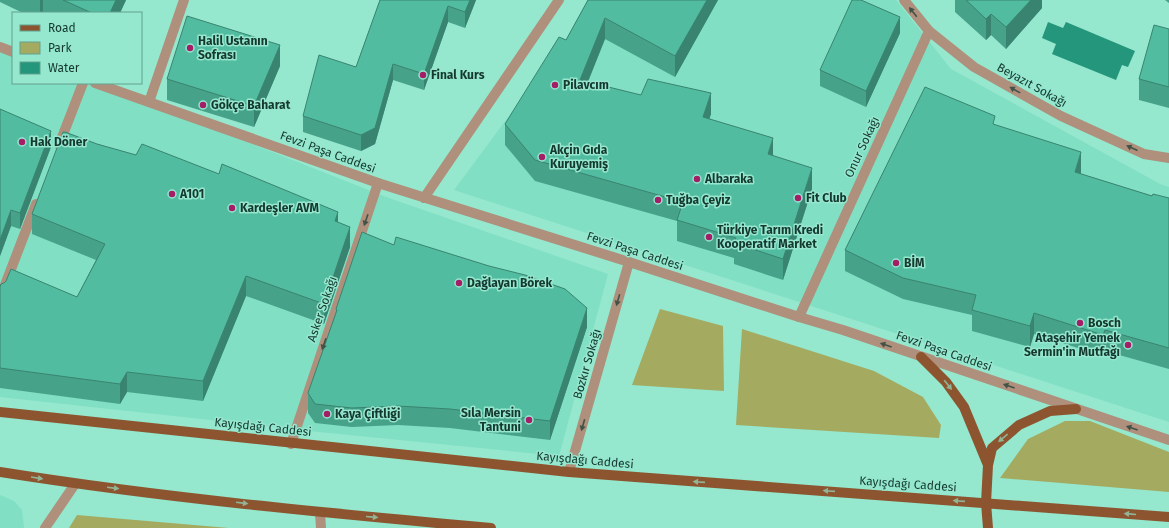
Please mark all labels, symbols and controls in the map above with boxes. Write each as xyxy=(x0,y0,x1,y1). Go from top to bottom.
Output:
one-way arrow xyxy=(909,6,918,17)
legend xyxy=(12,12,142,84)
text: Road xyxy=(48,21,76,35)
place label: Halil Ustanın Sofrası xyxy=(198,34,268,62)
text: Park xyxy=(48,41,72,55)
marker: Halil Ustanın Sofrası xyxy=(185,43,195,53)
street label: Beyazıt Sokağı xyxy=(995,60,1069,110)
text: Water xyxy=(48,61,80,75)
place label: Final Kurs xyxy=(431,68,485,82)
marker: Final Kurs xyxy=(418,70,428,80)
place label: Pilavcım xyxy=(563,78,609,92)
marker: Pilavcım xyxy=(550,80,560,90)
one-way arrow xyxy=(1009,87,1021,94)
place label: Gökçe Baharat xyxy=(211,98,291,113)
marker: Gökçe Baharat xyxy=(198,100,208,110)
street label: Onur Sokağı xyxy=(842,114,882,180)
street label: Fevzi Paşa Caddesi xyxy=(278,128,378,176)
place label: Hak Döner xyxy=(30,135,87,149)
marker: Hak Döner xyxy=(17,137,27,147)
place label: Akçin Gıda Kuruyemiş xyxy=(549,143,608,172)
one-way arrow xyxy=(1126,145,1137,151)
marker: Akçin Gıda Kuruyemiş xyxy=(537,152,547,162)
place label: Albaraka xyxy=(704,172,754,186)
marker: Albaraka xyxy=(692,174,702,184)
place label: A101 xyxy=(179,187,204,201)
marker: A101 xyxy=(167,189,177,199)
place label: Fit Club xyxy=(806,191,847,205)
place label: Tuğba Çeyiz xyxy=(666,193,731,208)
marker: Fit Club xyxy=(793,193,803,203)
marker: Tuğba Çeyiz xyxy=(653,195,663,205)
place label: Kardeşler AVM xyxy=(240,201,320,216)
marker: Kardeşler AVM xyxy=(227,203,237,213)
one-way arrow xyxy=(362,215,368,227)
place label: Türkiye Tarım Kredi Kooperatif Market xyxy=(717,223,823,251)
street label: Fevzi Paşa Caddesi xyxy=(585,229,685,273)
marker: Türkiye Tarım Kredi Kooperatif Market xyxy=(704,232,714,242)
place label: BİM xyxy=(904,255,925,270)
marker: BİM xyxy=(891,258,901,268)
street label: Asker Sokağı xyxy=(304,274,340,344)
place label: Dağlayan Börek xyxy=(467,276,552,290)
marker: Dağlayan Börek xyxy=(454,278,464,288)
one-way arrow xyxy=(615,294,621,306)
place label: Bosch xyxy=(1088,316,1121,330)
marker: Bosch xyxy=(1075,318,1085,328)
street label: Bozkır Sokağı xyxy=(570,327,604,401)
street label: Fevzi Paşa Caddesi xyxy=(894,328,994,374)
place label: Ataşehir Yemek Sermin'in Mutfağı xyxy=(1024,331,1120,359)
one-way arrow xyxy=(321,338,327,350)
marker: Ataşehir Yemek Sermin'in Mutfağı xyxy=(1123,340,1133,350)
one-way arrow xyxy=(879,341,891,347)
one-way arrow xyxy=(944,379,952,390)
one-way arrow xyxy=(1002,383,1014,389)
place label: Sıla Mersin Tantuni xyxy=(461,406,521,434)
place label: Kaya Çiftliği xyxy=(335,407,400,422)
marker: Kaya Çiftliği xyxy=(322,409,332,419)
street label: Kayışdağı Caddesi xyxy=(214,415,312,439)
marker: Sıla Mersin Tantuni xyxy=(524,415,534,425)
one-way arrow xyxy=(580,419,586,431)
one-way arrow xyxy=(1126,424,1138,430)
one-way arrow xyxy=(998,434,1009,443)
street label: Kayışdağı Caddesi xyxy=(536,449,634,471)
street label: Kayışdağı Caddesi xyxy=(859,474,957,494)
one-way arrow xyxy=(31,475,43,481)
one-way arrow xyxy=(693,478,705,485)
one-way arrow xyxy=(107,485,119,491)
one-way arrow xyxy=(823,488,835,495)
one-way arrow xyxy=(953,497,965,504)
one-way arrow xyxy=(236,500,248,506)
one-way arrow xyxy=(1124,511,1136,518)
one-way arrow xyxy=(366,514,378,521)

